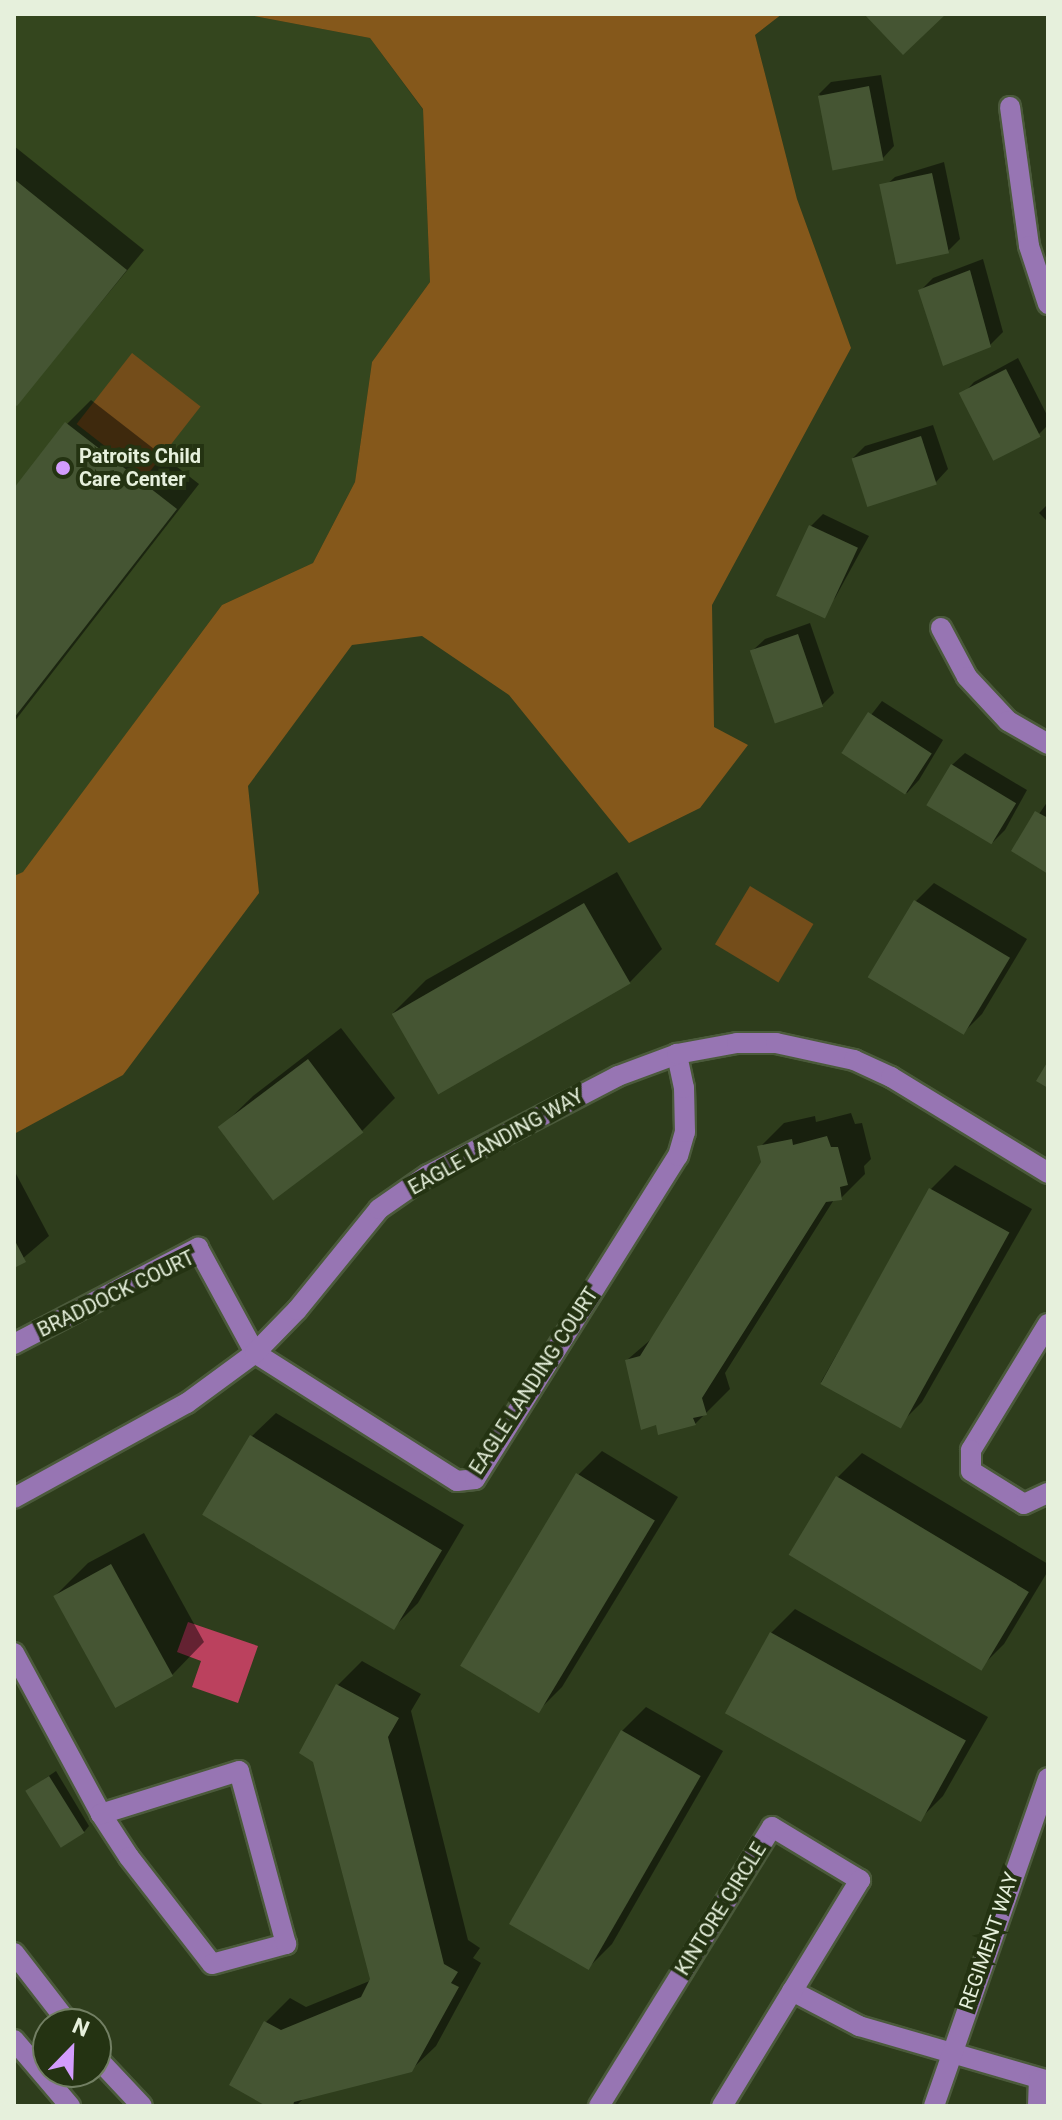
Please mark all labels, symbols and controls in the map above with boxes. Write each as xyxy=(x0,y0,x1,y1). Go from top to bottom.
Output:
place label: Patroits Child Care Center xyxy=(79,444,201,491)
marker: Patroits Child Care Center xyxy=(54,459,72,477)
street label: EAGLE LANDING WAY xyxy=(404,1084,588,1200)
street label: BRADDOCK COURT xyxy=(34,1246,198,1342)
street label: EAGLE LANDING COURT xyxy=(465,1283,603,1479)
street label: KINTORE CIRCLE xyxy=(671,1838,771,1980)
street label: REGIMENT WAY xyxy=(954,1869,1024,2013)
north arrow xyxy=(32,2008,112,2088)
text: N xyxy=(69,2013,93,2042)

